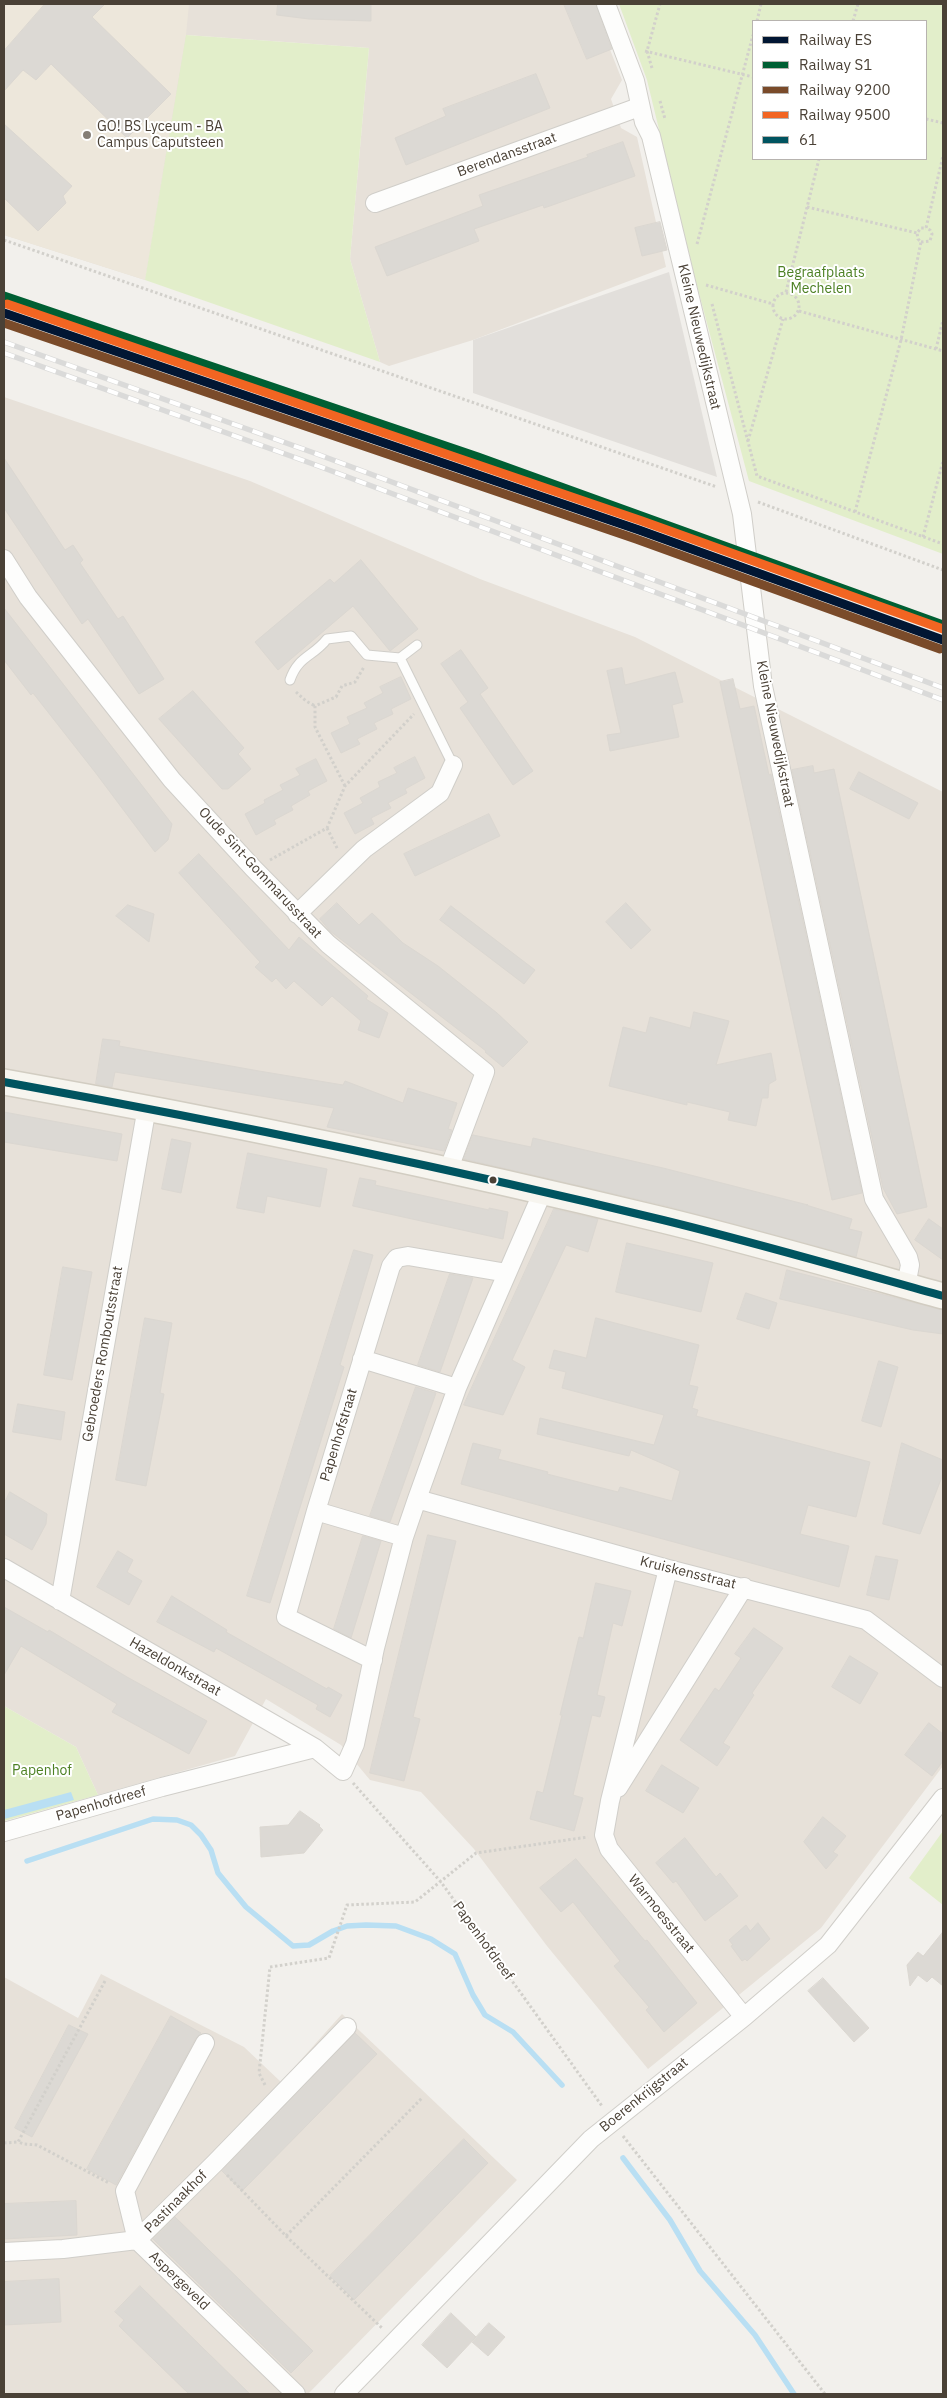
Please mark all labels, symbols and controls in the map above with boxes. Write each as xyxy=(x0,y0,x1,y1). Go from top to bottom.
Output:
legend xyxy=(752,20,927,160)
text: Railway ES xyxy=(799,30,872,49)
text: Railway S1 xyxy=(799,55,872,74)
text: Railway 9200 xyxy=(799,80,891,99)
text: Railway 9500 xyxy=(799,105,891,124)
place label: GO! BS Lyceum - BA Campus Caputsteen xyxy=(97,119,224,152)
marker: GO! BS Lyceum - BA Campus Caputsteen xyxy=(81,129,93,141)
street label: Berendansstraat xyxy=(455,129,559,181)
text: 61 xyxy=(799,130,817,149)
street label: Kleine Nieuwedijkstraat xyxy=(674,262,724,412)
park label: Begraafplaats Mechelen xyxy=(777,265,865,298)
street label: Kleine Nieuwedijkstraat xyxy=(753,659,797,809)
street label: Oude Sint-Gommarusstraat xyxy=(195,804,325,942)
unlabelled marker xyxy=(488,1175,498,1185)
street label: Gebroeders Romboutsstraat xyxy=(79,1265,127,1443)
street label: Papenhofstraat xyxy=(317,1386,361,1484)
street label: Kruiskensstraat xyxy=(638,1553,738,1593)
street label: Hazeldonkstraat xyxy=(126,1634,224,1700)
park label: Papenhof xyxy=(12,1763,72,1779)
street label: Papenhofdreef xyxy=(54,1783,148,1825)
street label: Warmoesstraat xyxy=(624,1871,698,1957)
street label: Papenhofdreef xyxy=(449,1898,517,1984)
street label: Boerenkrijgstraat xyxy=(596,2054,692,2136)
street label: Pastinaakhof xyxy=(141,2167,211,2237)
street label: Aspergeveld xyxy=(145,2248,213,2314)

